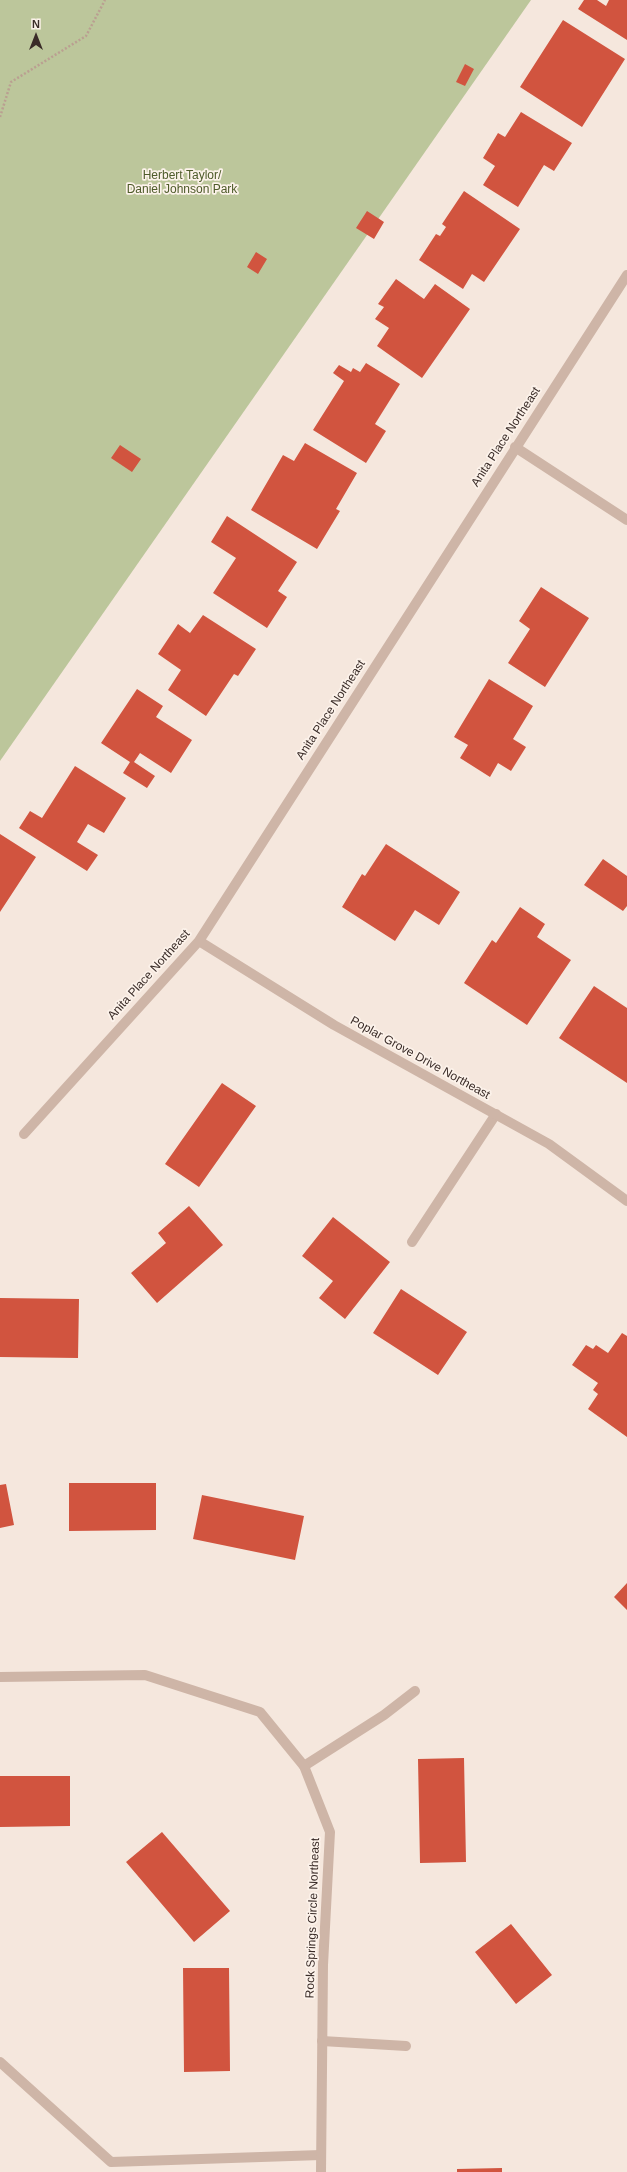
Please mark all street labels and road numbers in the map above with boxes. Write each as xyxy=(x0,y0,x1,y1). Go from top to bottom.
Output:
street label: Anita Place Northeast xyxy=(468,384,544,490)
street label: Anita Place Northeast xyxy=(293,657,369,763)
street label: Anita Place Northeast xyxy=(105,927,193,1023)
street label: Poplar Grove Drive Northeast xyxy=(348,1014,492,1102)
street label: Rock Springs Circle Northeast xyxy=(303,1837,323,1999)

